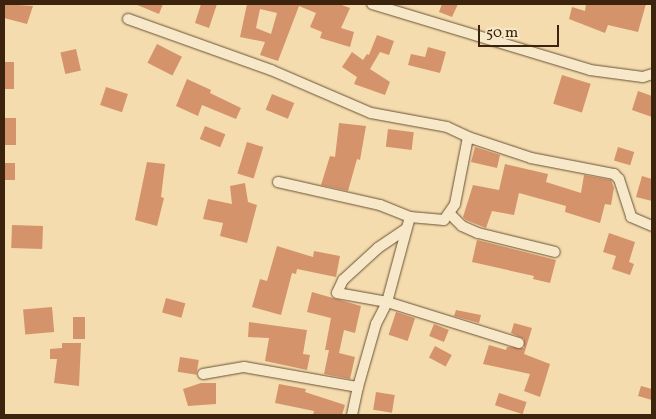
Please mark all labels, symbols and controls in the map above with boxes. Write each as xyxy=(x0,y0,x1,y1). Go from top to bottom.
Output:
scale bar xyxy=(481,15,562,47)
text: 50 m xyxy=(486,23,518,44)

